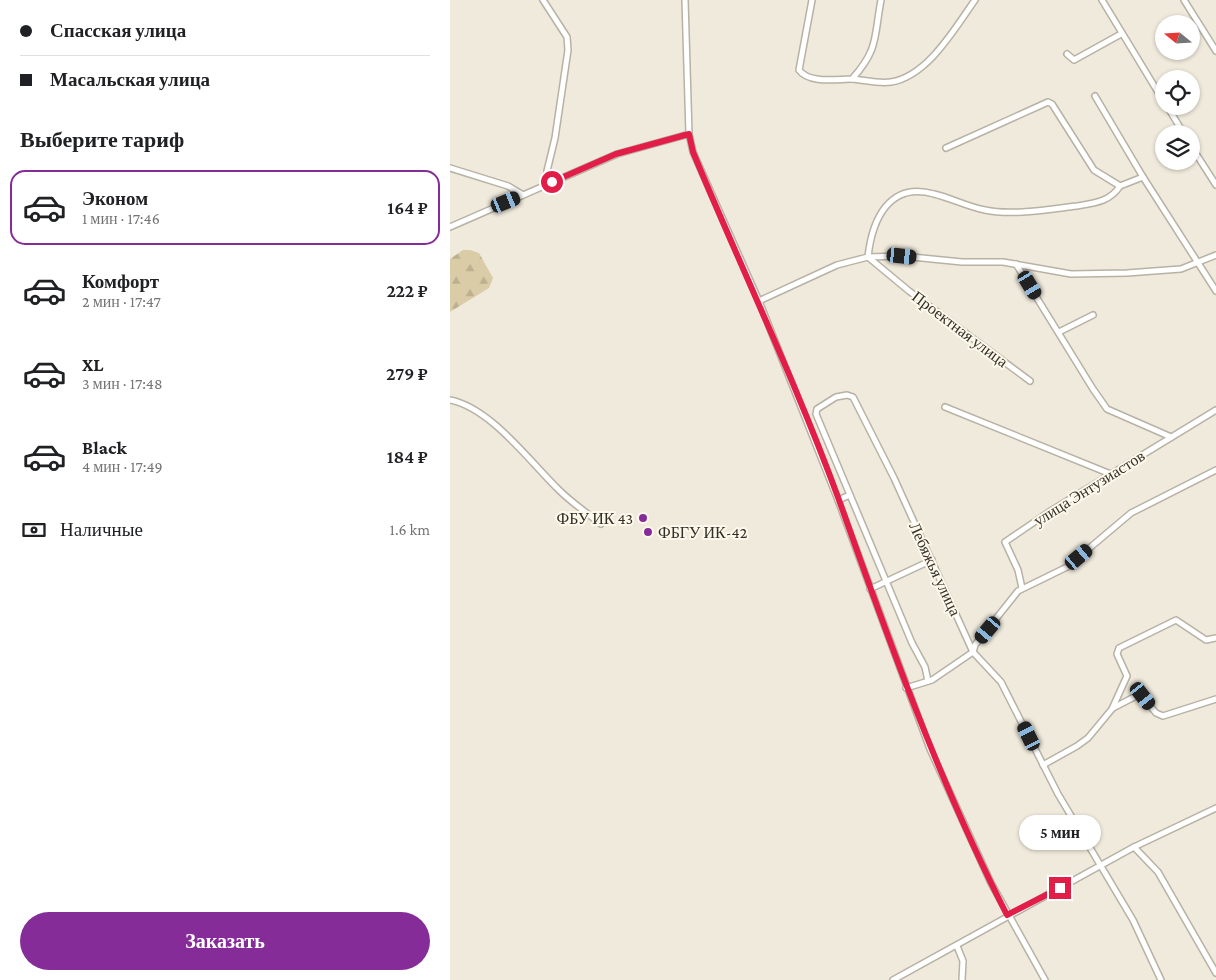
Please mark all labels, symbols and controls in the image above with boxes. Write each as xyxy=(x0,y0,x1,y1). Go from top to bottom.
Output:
north arrow xyxy=(1155,15,1200,60)
map controls xyxy=(1155,15,1200,170)
text: Спасская улица xyxy=(50,20,186,41)
text: Масальская улица xyxy=(50,69,210,90)
button: locate xyxy=(1155,70,1200,115)
button: layers xyxy=(1155,125,1200,170)
text: Выберите тариф xyxy=(20,127,184,152)
route start xyxy=(541,171,563,193)
icon: car xyxy=(22,185,67,230)
text: Эконом xyxy=(82,188,148,209)
car xyxy=(489,189,522,215)
text: 164 ₽ xyxy=(387,197,428,218)
text: 1 мин · 17:46 xyxy=(82,210,160,227)
car xyxy=(886,247,917,265)
icon: car xyxy=(22,268,67,313)
car xyxy=(1015,268,1044,302)
text: Комфорт xyxy=(82,271,159,292)
text: 222 ₽ xyxy=(386,280,428,301)
street label: Проектная улица xyxy=(908,288,1011,371)
text: 2 мин · 17:47 xyxy=(82,293,161,310)
icon: car xyxy=(22,351,67,396)
text: XL xyxy=(82,354,104,375)
text: 279 ₽ xyxy=(386,363,428,384)
text: 3 мин · 17:48 xyxy=(82,375,163,392)
icon: car xyxy=(22,434,67,479)
text: Black xyxy=(82,437,127,458)
text: 184 ₽ xyxy=(387,446,428,467)
street label: улица Энтузиастов xyxy=(1030,447,1149,530)
text: 4 мин · 17:49 xyxy=(82,458,163,475)
place label: ФБУ ИК 43 xyxy=(557,510,633,527)
marker: ФБУ ИК 43 xyxy=(637,512,649,524)
icon: cash xyxy=(20,516,48,544)
text: Наличные xyxy=(60,519,143,540)
street label: Лебяжья улица xyxy=(905,520,964,619)
text: 1.6 km xyxy=(390,521,430,538)
place label: ФБГУ ИК-42 xyxy=(658,524,748,541)
marker: ФБГУ ИК-42 xyxy=(642,526,654,538)
car xyxy=(1062,542,1095,572)
car xyxy=(972,614,1003,646)
car xyxy=(1127,680,1158,712)
car xyxy=(1015,719,1042,753)
callout: 5 мин xyxy=(1019,816,1101,850)
text: 5 мин xyxy=(1040,824,1080,841)
route end xyxy=(1049,877,1071,899)
button: Заказать xyxy=(20,912,430,970)

